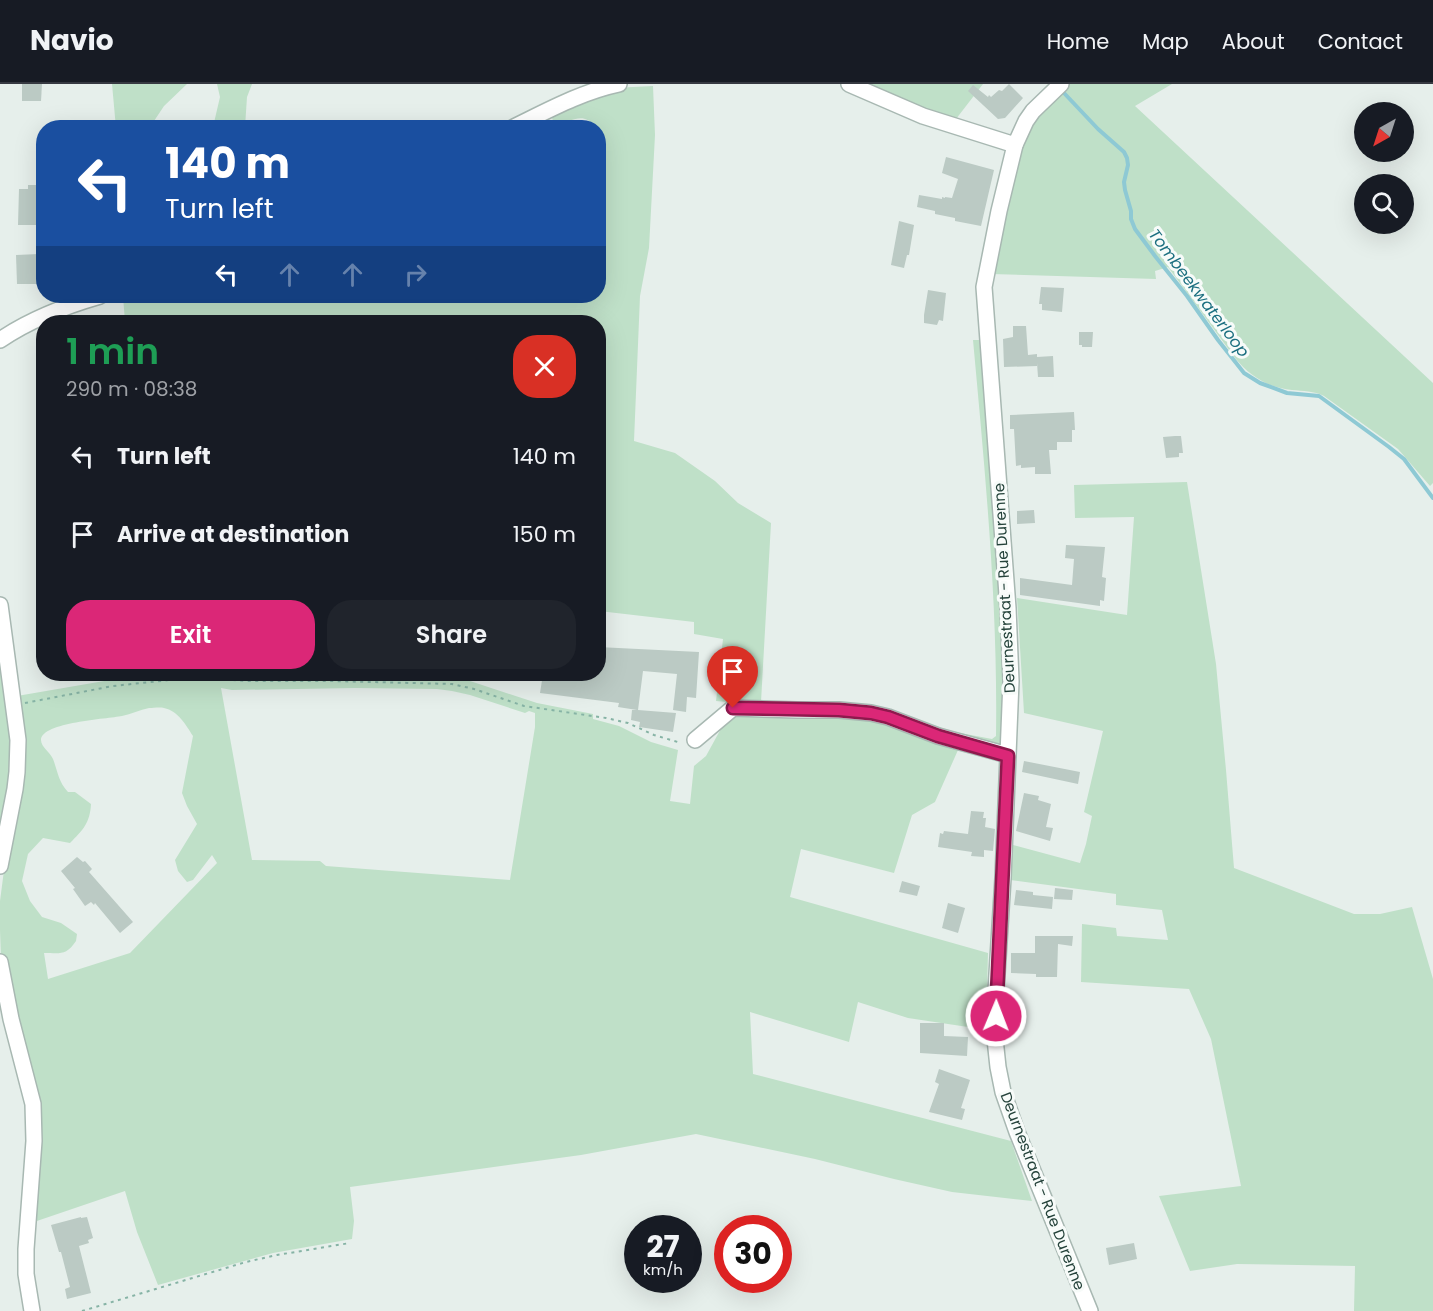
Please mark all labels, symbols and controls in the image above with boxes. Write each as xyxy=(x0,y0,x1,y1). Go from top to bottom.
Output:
text: Navio xyxy=(30,21,114,60)
text: Home xyxy=(1047,27,1109,56)
text: Map xyxy=(1142,27,1189,56)
text: About xyxy=(1222,27,1285,56)
text: Contact xyxy=(1318,27,1403,56)
north arrow xyxy=(1354,102,1414,162)
map controls xyxy=(1354,102,1414,234)
text: 140 m xyxy=(165,134,290,193)
icon: left xyxy=(66,144,144,222)
button: search xyxy=(1354,174,1414,234)
text: Turn left xyxy=(165,190,274,227)
water label: Tombeekwaterloop xyxy=(1143,224,1255,362)
icon: left xyxy=(210,258,243,291)
icon: ahead xyxy=(273,258,306,291)
icon: ahead xyxy=(336,258,369,291)
icon: right xyxy=(399,258,432,291)
text: 1 min xyxy=(66,326,159,377)
button: close xyxy=(513,335,576,398)
text: 290 m · 08:38 xyxy=(66,375,197,403)
icon: left xyxy=(66,440,99,473)
text: Turn left xyxy=(117,441,211,472)
text: 140 m xyxy=(513,441,576,472)
street label: Deurnestraat - Rue Durenne xyxy=(988,482,1020,694)
icon: arrive xyxy=(66,518,99,551)
text: Arrive at destination xyxy=(117,519,349,550)
text: 150 m xyxy=(513,519,576,550)
button: Exit xyxy=(66,600,315,669)
button: Share xyxy=(327,600,576,669)
pin xyxy=(707,646,758,708)
icon: arrive xyxy=(716,655,749,688)
position arrow xyxy=(964,984,1028,1048)
street label: Deurnestraat - Rue Durenne xyxy=(995,1089,1091,1293)
speed limit sign: 30 xyxy=(714,1215,792,1293)
text: 27 xyxy=(646,1225,680,1268)
text: km/h xyxy=(643,1259,683,1280)

